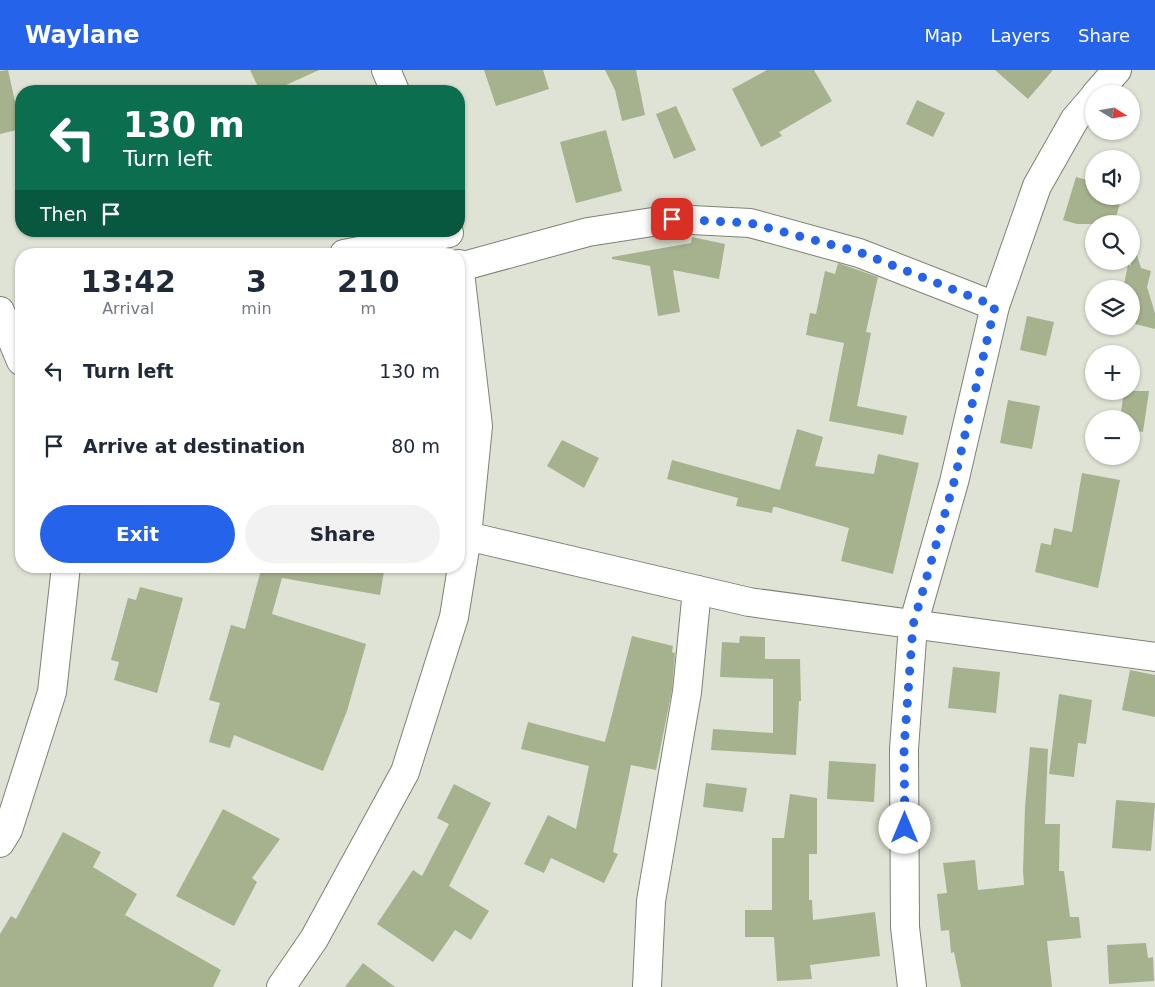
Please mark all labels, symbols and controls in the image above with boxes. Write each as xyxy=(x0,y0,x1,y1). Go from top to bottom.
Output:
text: Waylane xyxy=(25,21,140,49)
text: Map xyxy=(924,25,962,46)
text: Layers xyxy=(990,25,1050,46)
text: Share xyxy=(1078,25,1130,46)
north arrow xyxy=(1085,85,1140,140)
map controls xyxy=(1085,85,1140,465)
icon: left xyxy=(40,105,105,170)
text: 130 m xyxy=(123,105,245,145)
text: Turn left xyxy=(123,146,212,171)
button: sound xyxy=(1085,150,1140,205)
pin xyxy=(651,198,693,240)
icon: arrive xyxy=(97,200,125,228)
text: Then xyxy=(40,203,87,225)
icon: arrive xyxy=(658,205,686,233)
button: search xyxy=(1085,215,1140,270)
text: 13:42 xyxy=(80,264,176,299)
text: 3 xyxy=(246,264,267,299)
text: 210 xyxy=(337,264,400,299)
button: layers xyxy=(1085,280,1140,335)
text: Arrival xyxy=(102,299,154,318)
text: min xyxy=(241,299,272,318)
text: m xyxy=(360,299,376,318)
button: + xyxy=(1085,345,1140,400)
icon: left xyxy=(40,357,68,385)
text: Turn left xyxy=(83,360,174,382)
text: 130 m xyxy=(379,360,440,382)
button: − xyxy=(1085,410,1140,465)
icon: arrive xyxy=(40,432,68,460)
text: Arrive at destination xyxy=(83,435,305,457)
text: 80 m xyxy=(391,435,440,457)
button: Exit xyxy=(40,505,235,563)
button: Share xyxy=(245,505,440,563)
position arrow xyxy=(878,801,930,853)

